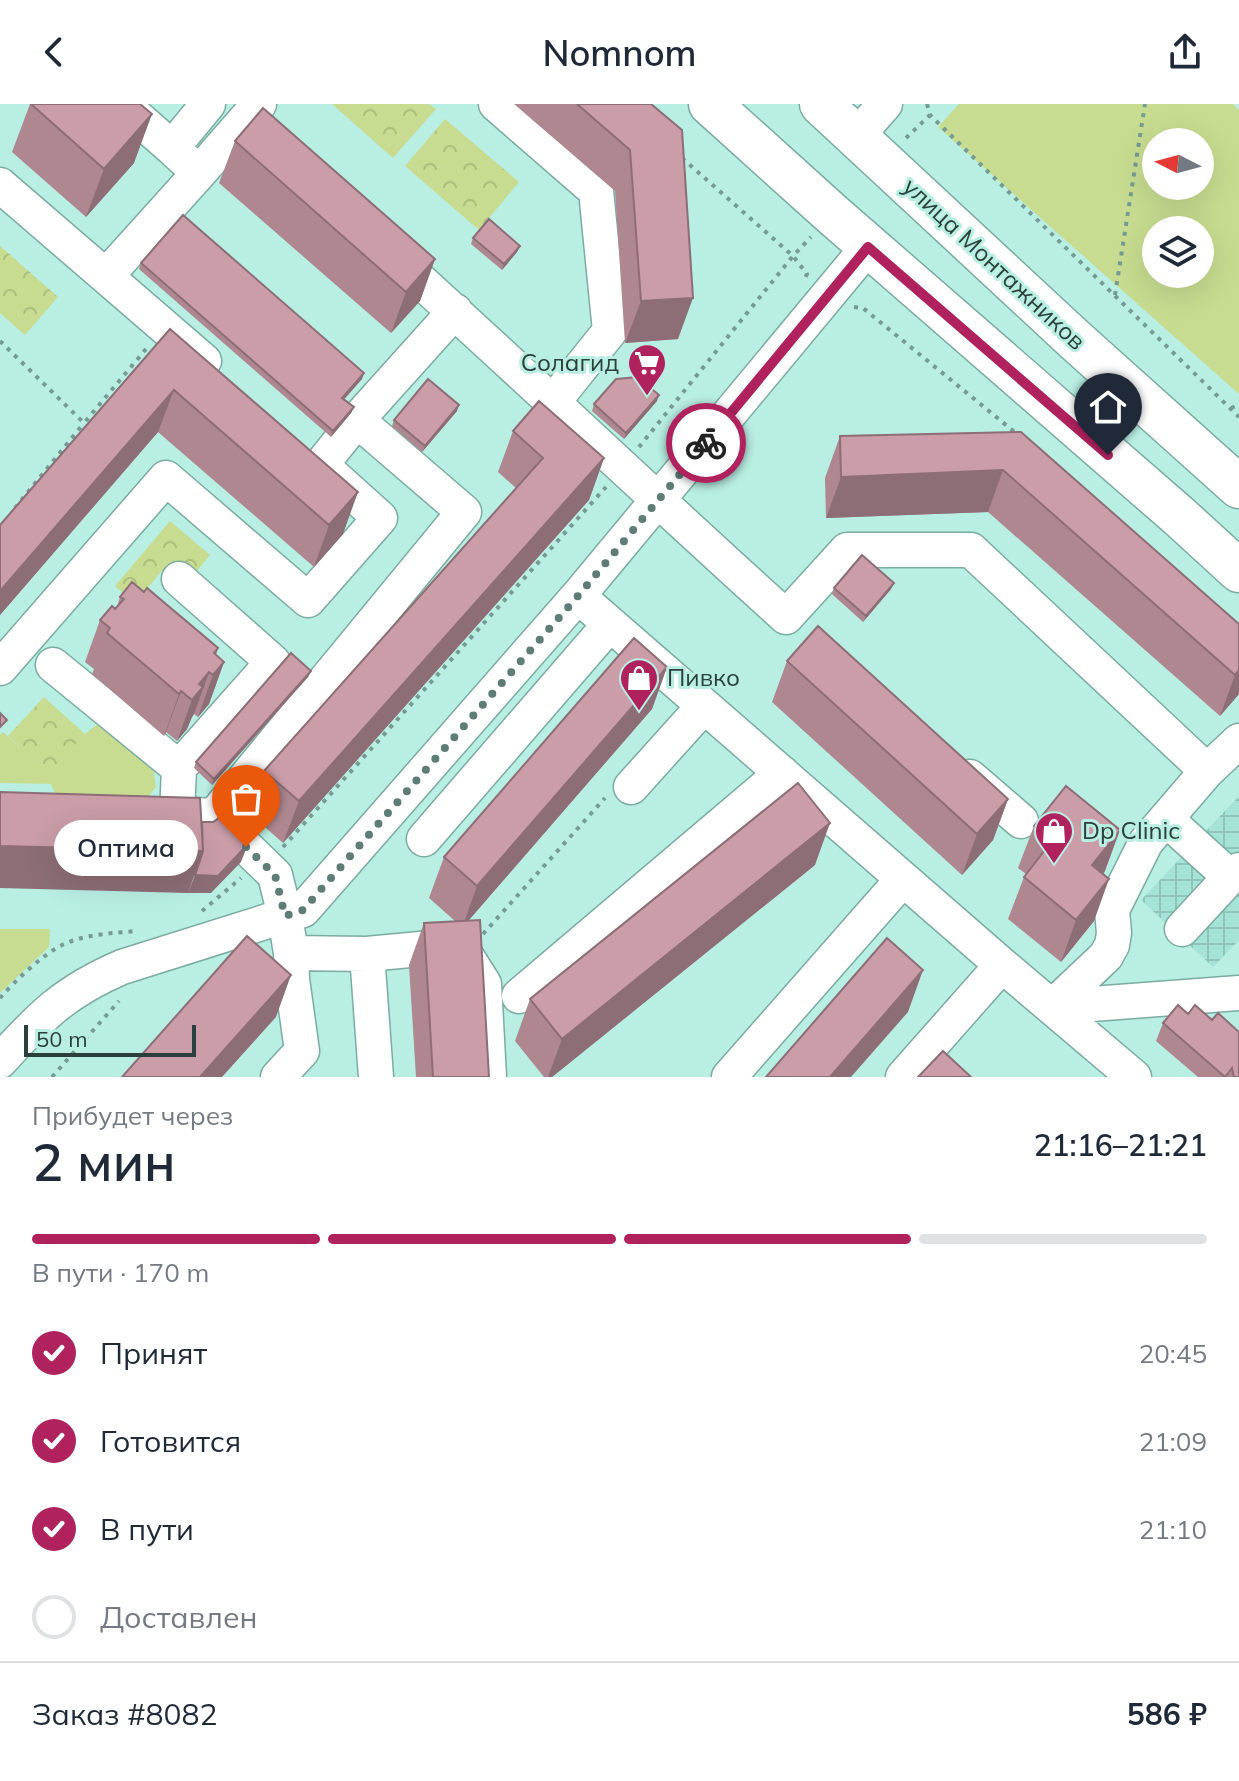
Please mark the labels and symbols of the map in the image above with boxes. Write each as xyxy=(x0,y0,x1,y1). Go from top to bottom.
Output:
north arrow xyxy=(1142,128,1214,200)
street label: улица Монтажников xyxy=(897,171,1092,356)
supermarket icon: Солагид xyxy=(626,342,668,397)
place label: Солагид xyxy=(521,347,619,377)
pin xyxy=(1074,373,1142,455)
courier xyxy=(666,403,746,483)
shop icon: Пивко xyxy=(618,657,660,712)
place label: Пивко xyxy=(667,662,740,692)
pin xyxy=(212,765,280,847)
shop icon: Dp Clinic xyxy=(1033,810,1075,865)
place label: Dp Clinic xyxy=(1082,815,1180,845)
callout: Оптима xyxy=(54,819,198,875)
scale bar xyxy=(24,1021,196,1057)

